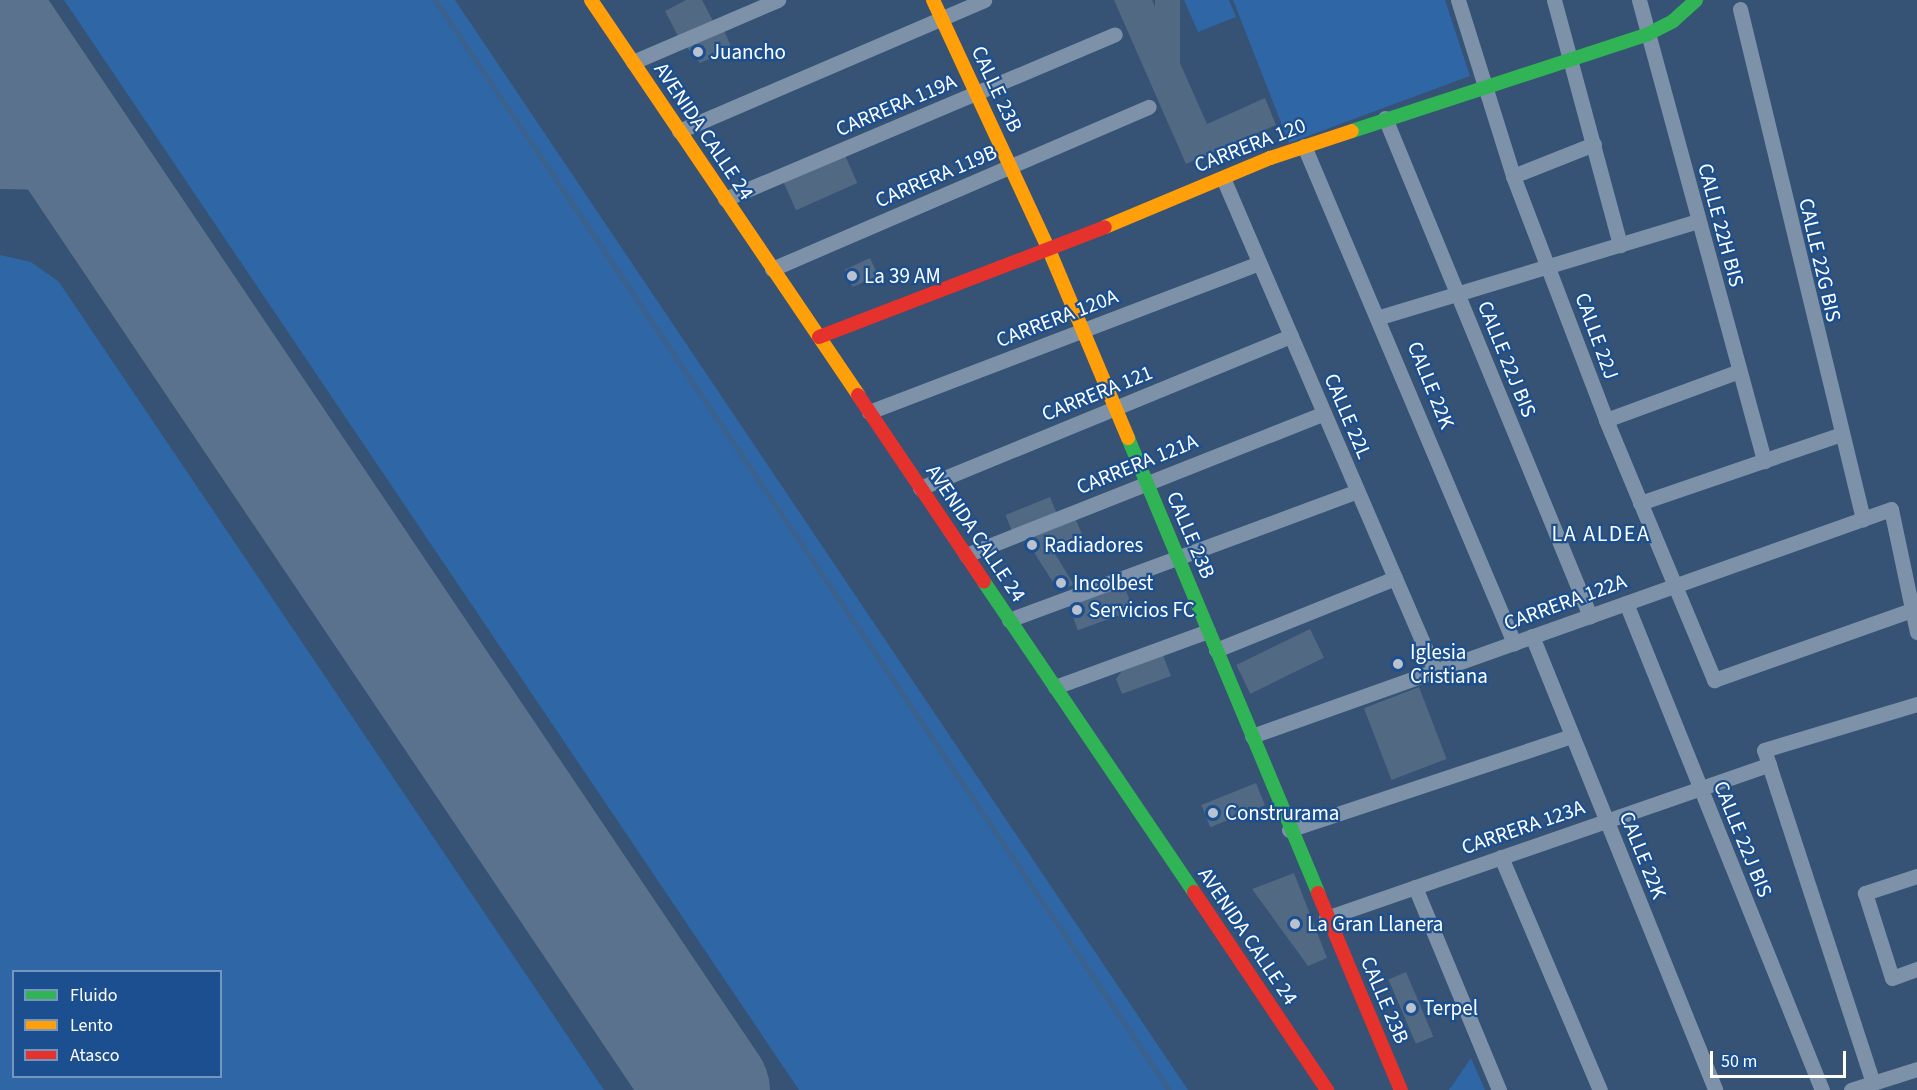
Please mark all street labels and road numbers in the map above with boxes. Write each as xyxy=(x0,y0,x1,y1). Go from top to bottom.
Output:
street label: CALLE 23B xyxy=(966,42,1028,136)
street label: AVENIDA CALLE 24 xyxy=(649,57,759,205)
street label: CARRERA 119A xyxy=(832,68,960,142)
street label: CARRERA 120 xyxy=(1191,112,1309,178)
street label: CARRERA 119B xyxy=(871,139,1001,213)
street label: CALLE 22H BIS xyxy=(1692,160,1750,290)
street label: CALLE 22G BIS xyxy=(1794,196,1846,324)
street label: CARRERA 120A xyxy=(992,283,1122,353)
street label: CALLE 22J xyxy=(1570,289,1624,383)
street label: CALLE 22J BIS xyxy=(1472,297,1542,421)
street label: CALLE 22K xyxy=(1402,338,1460,432)
street label: CARRERA 121 xyxy=(1038,359,1156,427)
street label: CALLE 22L xyxy=(1319,370,1377,462)
street label: CARRERA 121A xyxy=(1073,428,1201,500)
street label: AVENIDA CALLE 24 xyxy=(921,459,1031,607)
street label: CALLE 23B xyxy=(1161,488,1221,582)
street label: CARRERA 122A xyxy=(1500,568,1630,636)
street label: CALLE 22J BIS xyxy=(1708,777,1778,901)
street label: CARRERA 123A xyxy=(1458,794,1588,860)
street label: CALLE 22K xyxy=(1614,808,1672,902)
street label: AVENIDA CALLE 24 xyxy=(1193,862,1303,1010)
street label: CALLE 23B xyxy=(1355,953,1415,1047)

